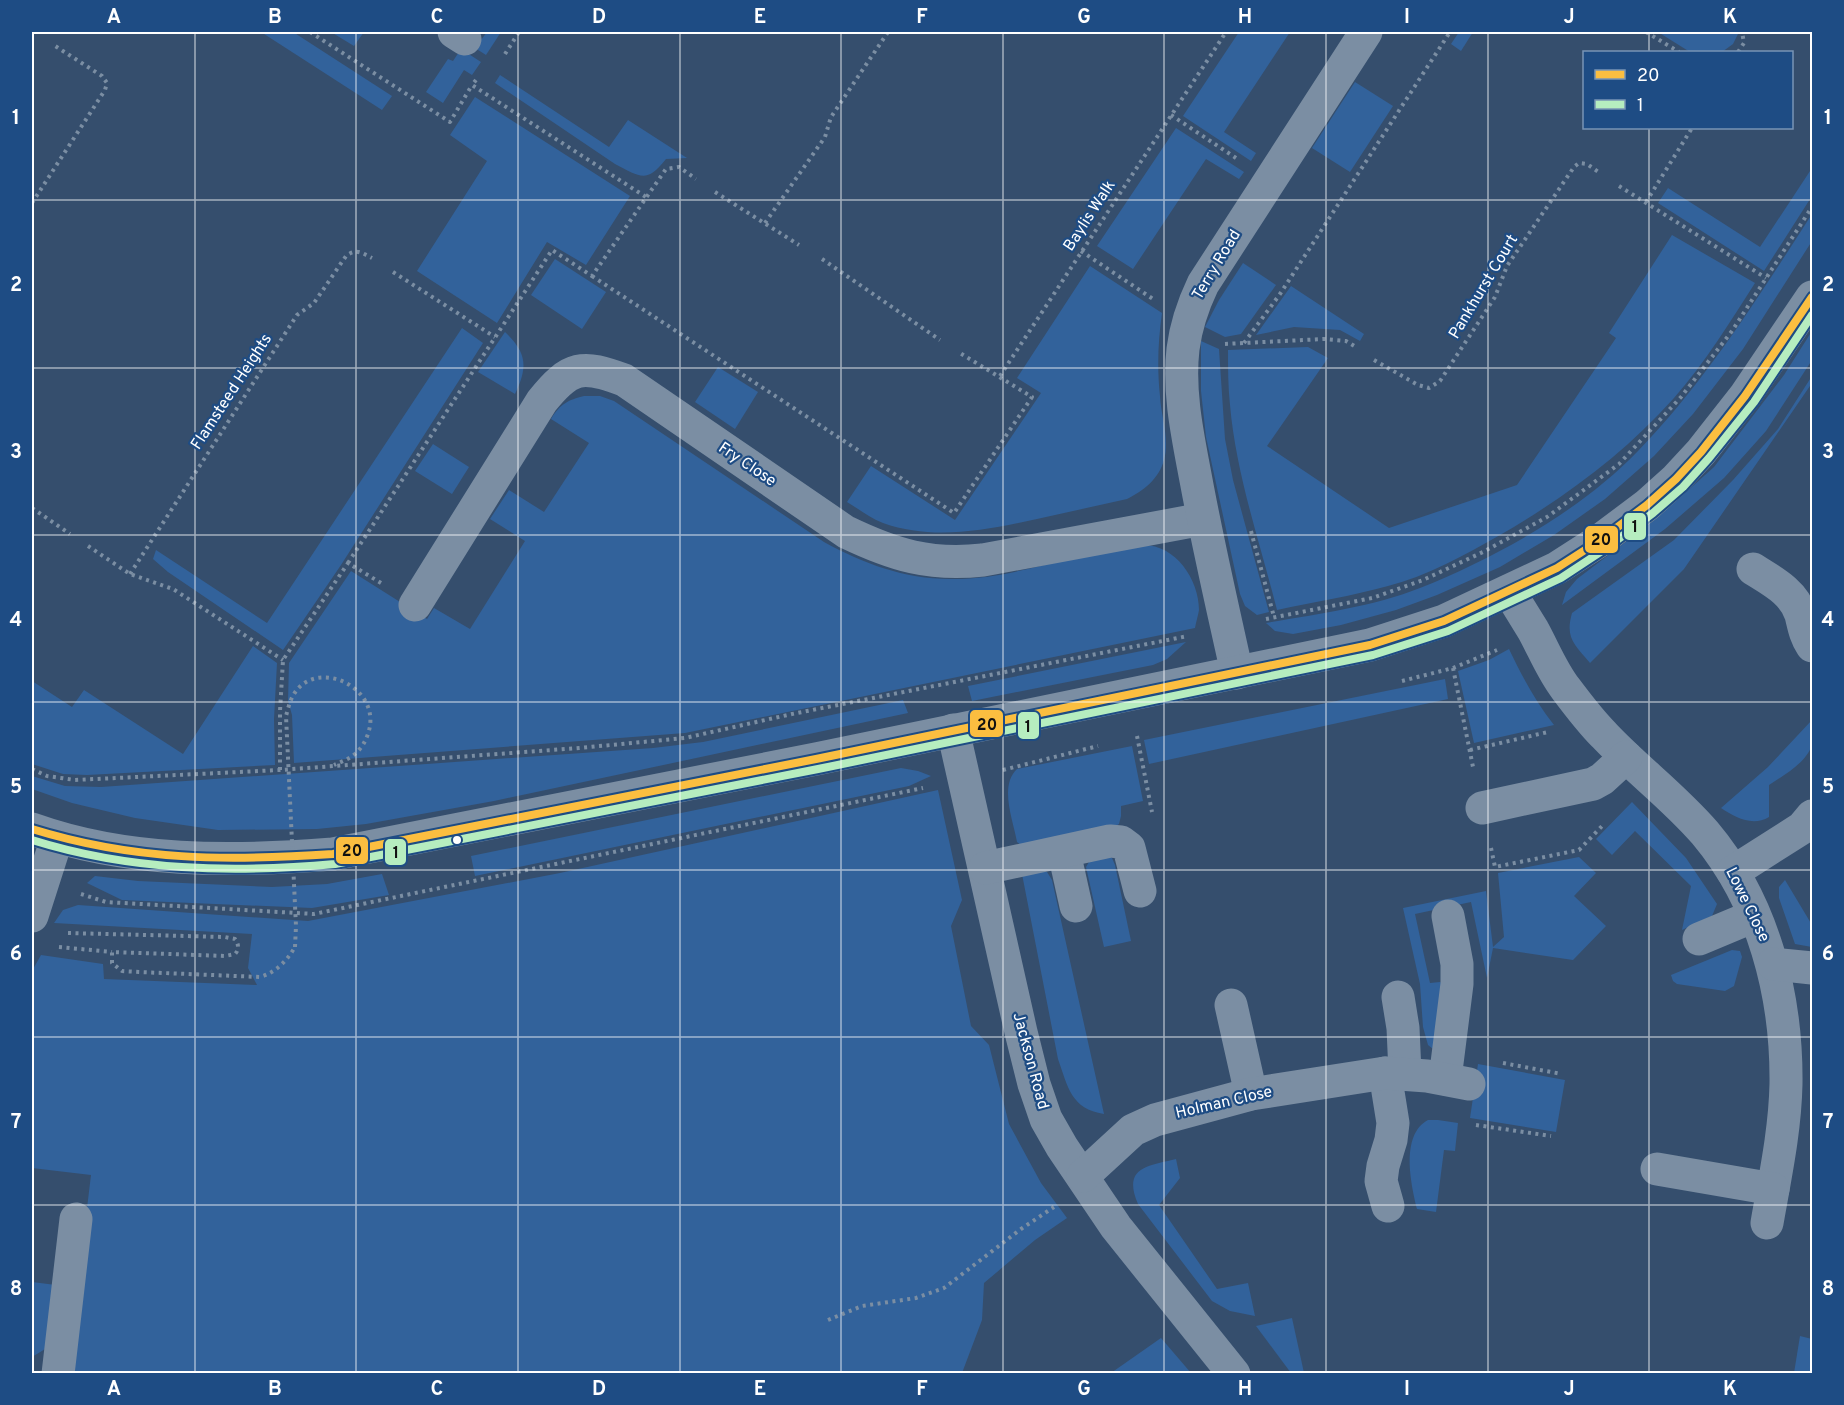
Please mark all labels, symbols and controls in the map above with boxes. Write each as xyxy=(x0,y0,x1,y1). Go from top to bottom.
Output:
text: A xyxy=(107,5,121,31)
text: B xyxy=(268,5,282,31)
text: C xyxy=(431,5,443,31)
text: D xyxy=(592,5,606,31)
text: E xyxy=(754,5,766,31)
text: F xyxy=(916,5,928,31)
text: G xyxy=(1077,5,1091,31)
text: H xyxy=(1238,5,1252,31)
text: I xyxy=(1404,5,1410,31)
text: J xyxy=(1563,5,1575,31)
text: K xyxy=(1723,5,1737,31)
legend xyxy=(1583,51,1793,129)
text: 20 xyxy=(1637,65,1660,88)
text: 1 xyxy=(1637,95,1644,118)
text: 1 xyxy=(12,106,20,132)
text: 1 xyxy=(1824,106,1832,132)
street label: Baylis Walk xyxy=(1060,177,1120,255)
street label: Terry Road xyxy=(1188,226,1246,304)
street label: Pankhurst Court xyxy=(1445,231,1523,343)
text: 2 xyxy=(10,273,22,299)
text: 2 xyxy=(1822,273,1834,299)
street label: Flamsteed Heights xyxy=(187,330,277,454)
street label: Fry Close xyxy=(714,438,780,492)
text: 3 xyxy=(10,440,22,466)
text: 3 xyxy=(1822,440,1834,466)
line badge: 1 xyxy=(1623,512,1647,541)
text: 1 xyxy=(1632,518,1638,538)
line badge: 20 xyxy=(1584,525,1619,554)
text: 20 xyxy=(1591,531,1611,551)
text: 4 xyxy=(10,608,22,634)
text: 4 xyxy=(1822,608,1834,634)
line badge: 20 xyxy=(969,709,1004,738)
line badge: 1 xyxy=(1017,711,1040,740)
text: 20 xyxy=(977,716,997,736)
text: 1 xyxy=(1025,718,1031,738)
text: 5 xyxy=(10,775,22,801)
text: 5 xyxy=(1822,775,1834,801)
unlabelled marker xyxy=(451,834,463,846)
line badge: 20 xyxy=(335,836,369,865)
line badge: 1 xyxy=(384,838,407,866)
text: 20 xyxy=(342,842,362,862)
text: 1 xyxy=(393,844,399,864)
street label: Lowe Close xyxy=(1720,864,1774,946)
text: 6 xyxy=(10,942,22,968)
text: 6 xyxy=(1822,942,1834,968)
street label: Jackson Road xyxy=(1007,1010,1053,1112)
street label: Holman Close xyxy=(1174,1082,1274,1124)
text: 7 xyxy=(11,1110,21,1136)
text: 7 xyxy=(1823,1110,1833,1136)
text: 8 xyxy=(10,1277,22,1303)
text: 8 xyxy=(1822,1277,1834,1303)
text: A xyxy=(107,1377,121,1403)
text: B xyxy=(268,1377,282,1403)
text: C xyxy=(431,1377,443,1403)
text: D xyxy=(592,1377,606,1403)
text: E xyxy=(754,1377,766,1403)
text: F xyxy=(916,1377,928,1403)
text: G xyxy=(1077,1377,1091,1403)
text: H xyxy=(1238,1377,1252,1403)
text: I xyxy=(1404,1377,1410,1403)
text: J xyxy=(1563,1377,1575,1403)
text: K xyxy=(1723,1377,1737,1403)

